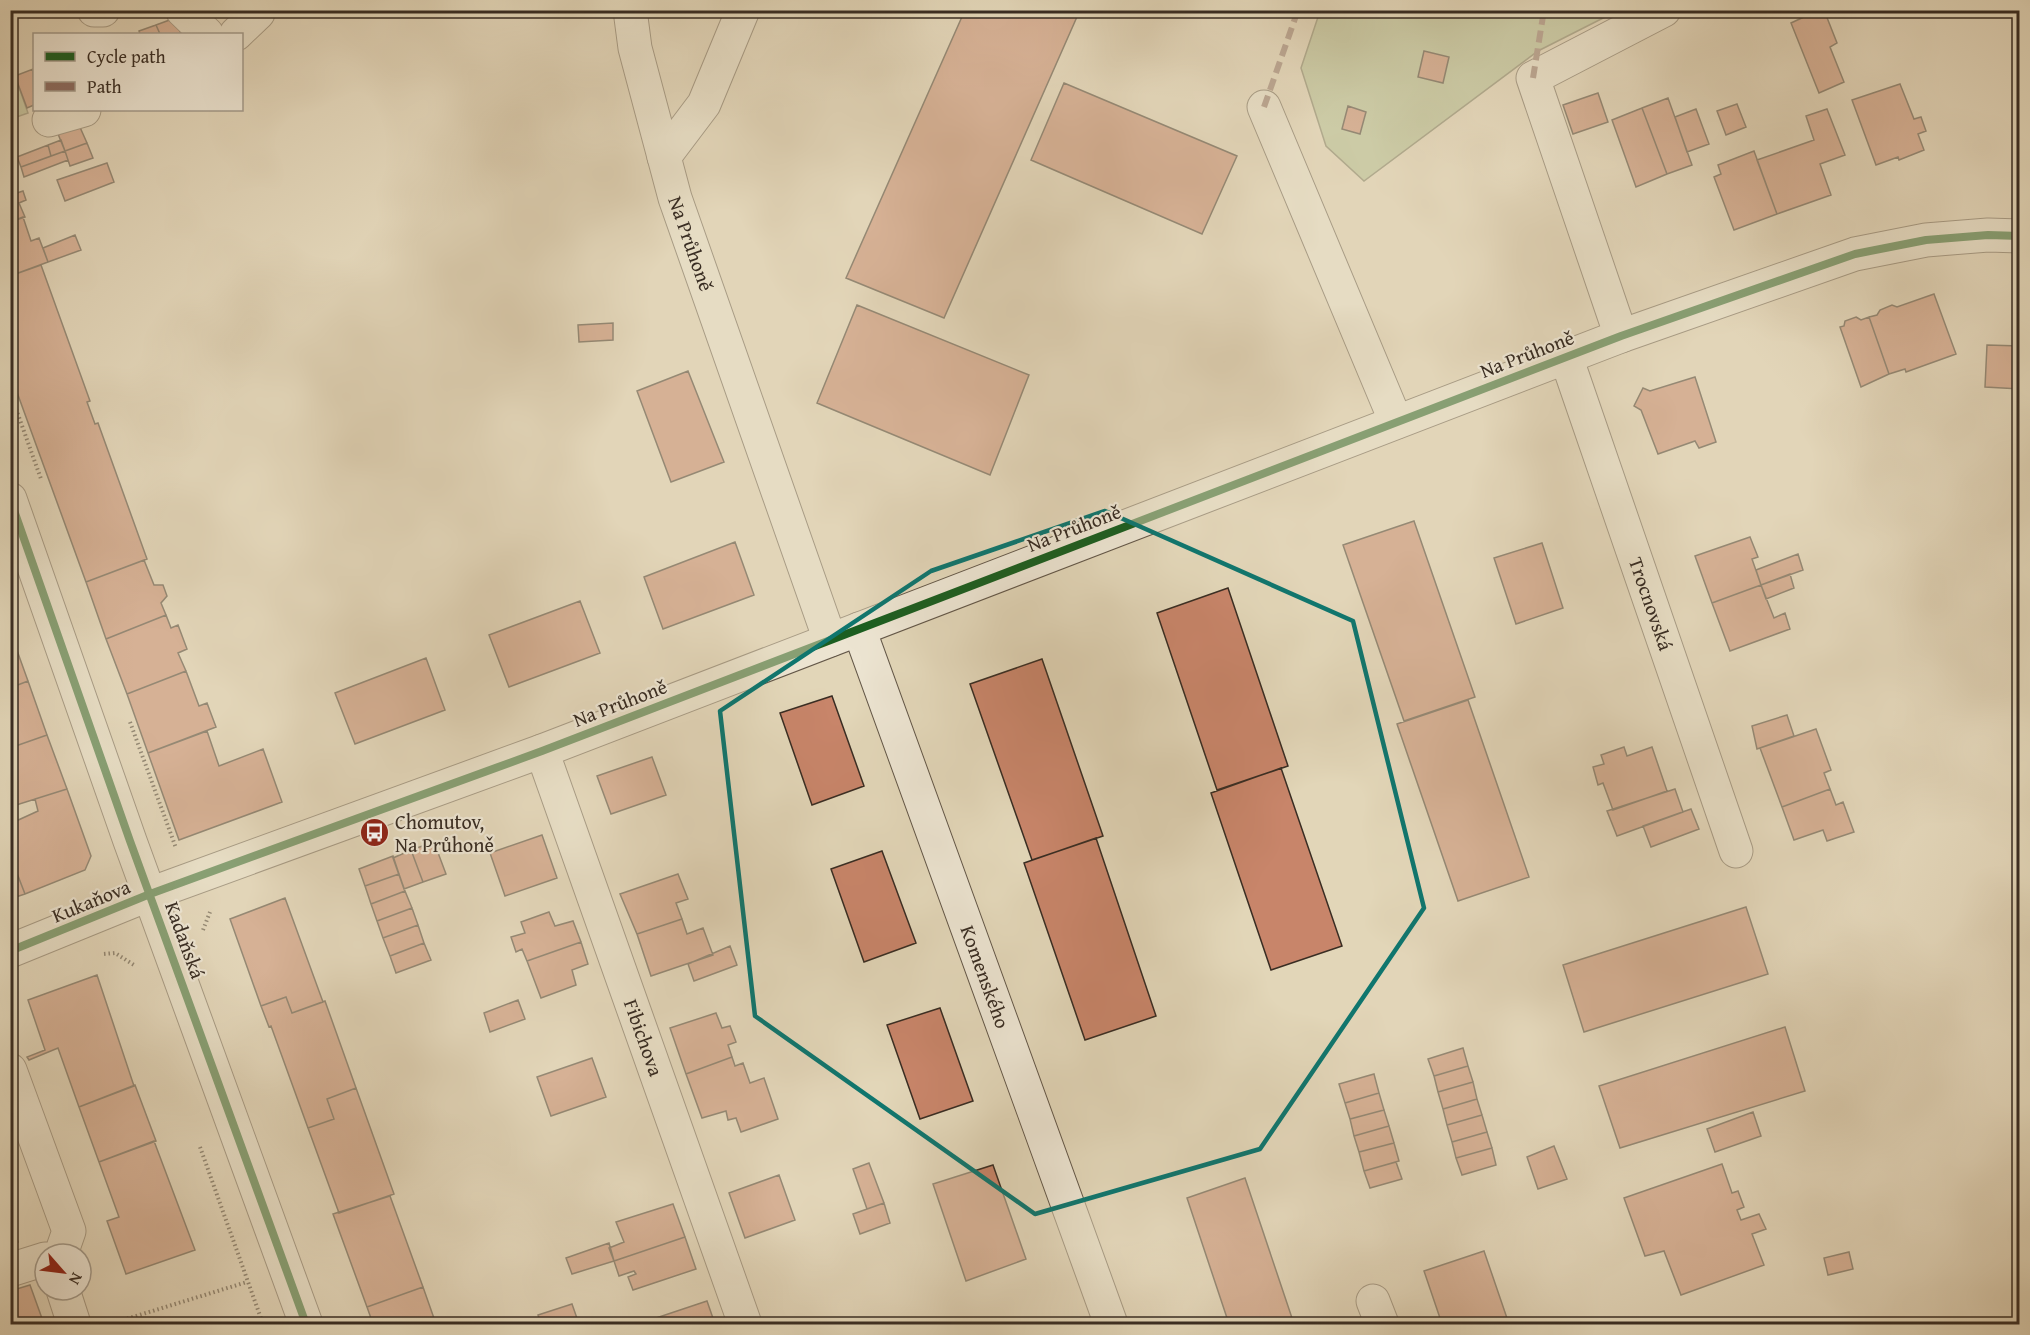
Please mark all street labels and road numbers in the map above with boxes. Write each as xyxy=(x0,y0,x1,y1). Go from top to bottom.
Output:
street label: Na Průhoně xyxy=(661,192,722,295)
street label: Na Průhoně xyxy=(1475,322,1578,385)
street label: Na Průhoně xyxy=(1022,496,1125,559)
street label: Trocnovská xyxy=(1622,553,1681,655)
street label: Na Průhoně xyxy=(568,671,671,734)
street label: Kukaňova xyxy=(47,871,135,929)
street label: Kadaňská xyxy=(158,897,213,983)
street label: Komenského xyxy=(954,921,1018,1032)
street label: Fibichova xyxy=(617,995,671,1080)

